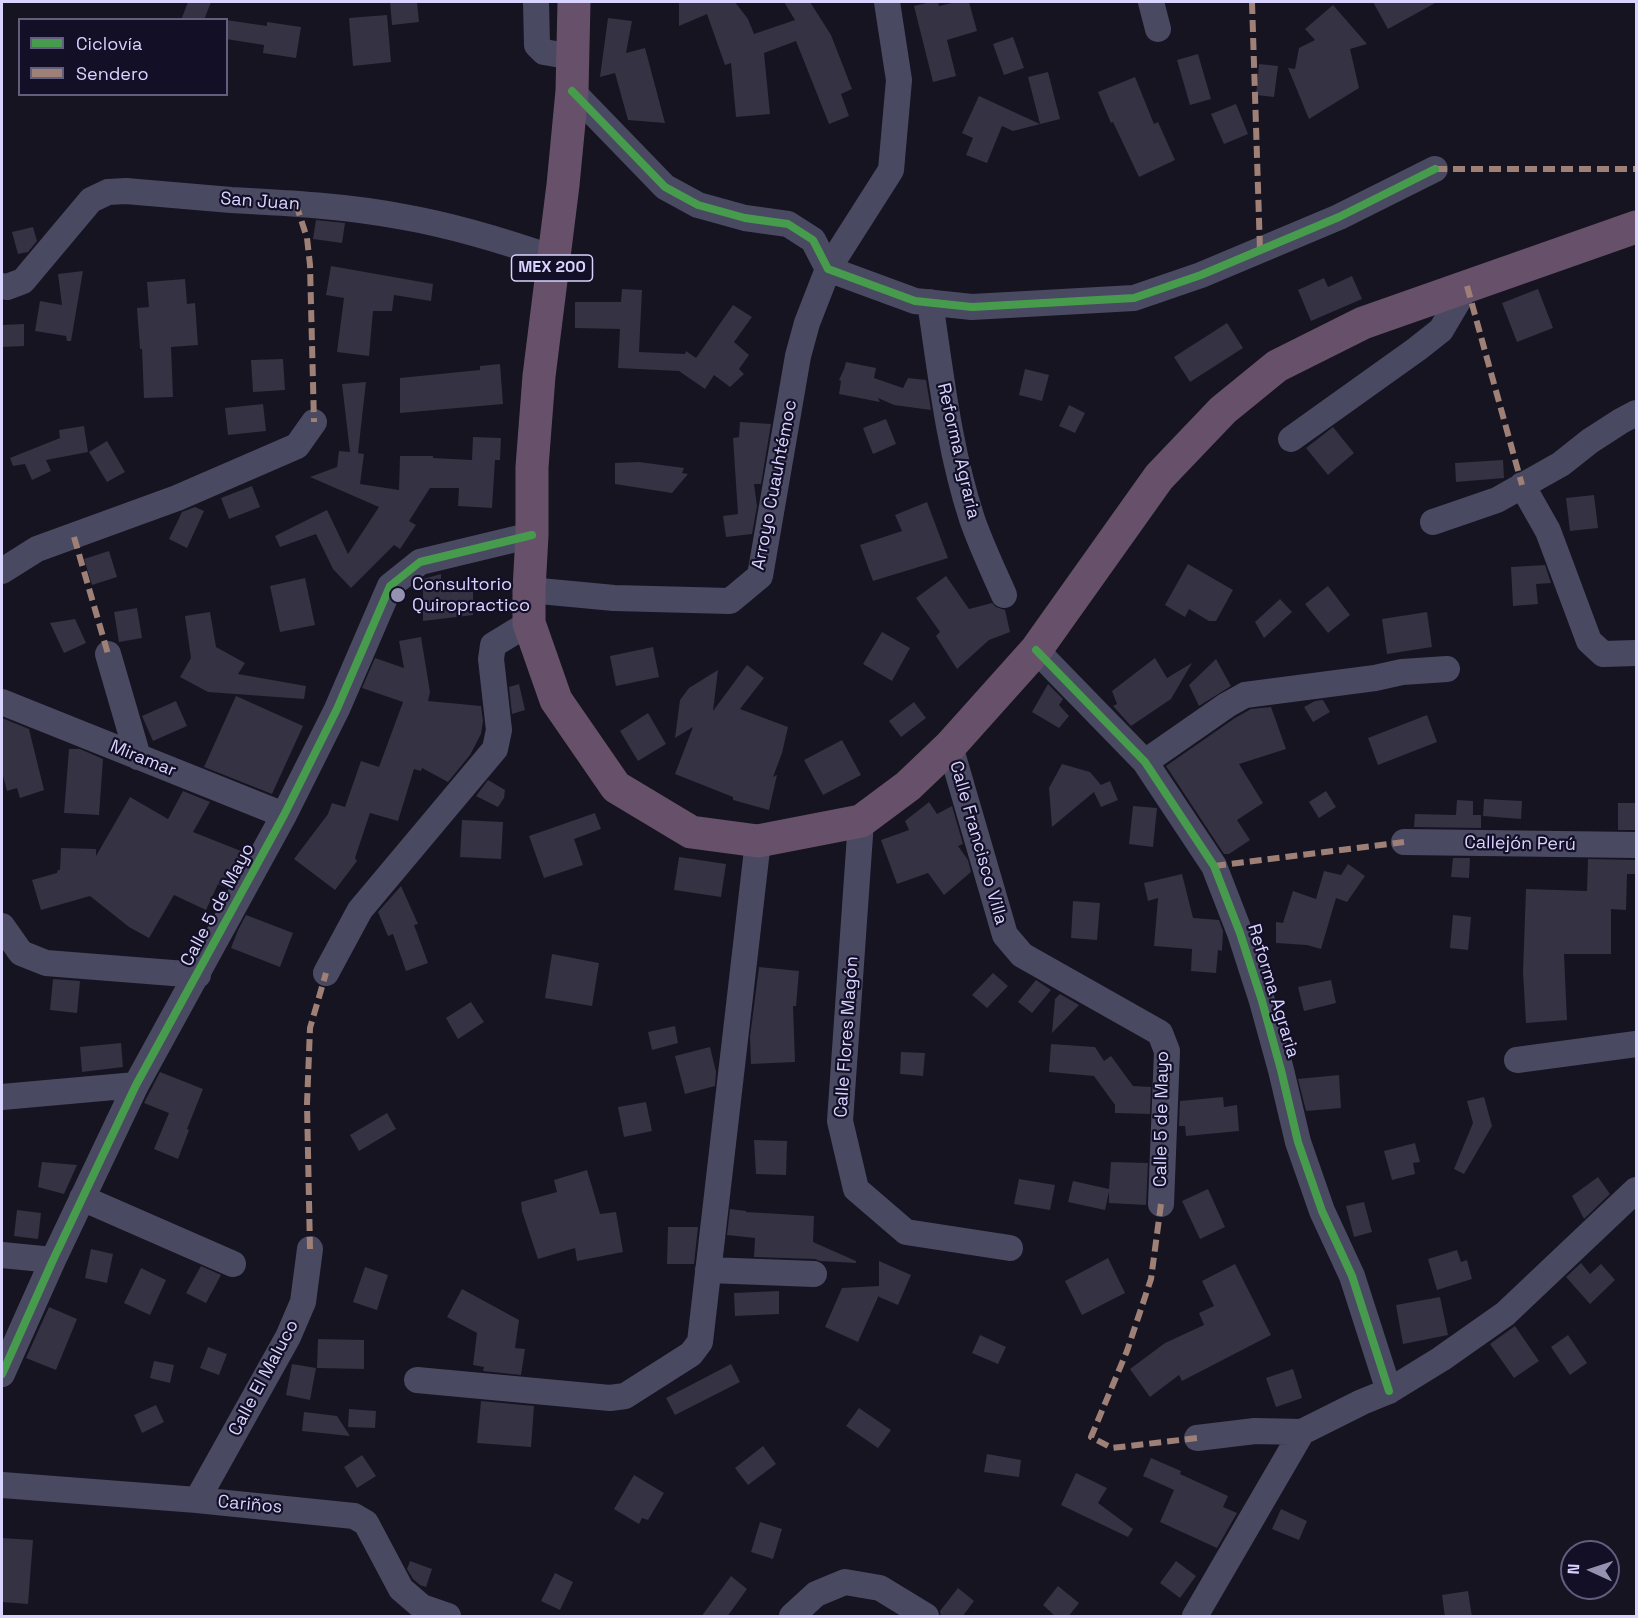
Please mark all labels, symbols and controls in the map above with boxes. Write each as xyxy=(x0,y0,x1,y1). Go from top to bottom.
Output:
legend xyxy=(18,18,228,96)
text: Ciclovía xyxy=(76,32,142,55)
text: Sendero xyxy=(76,62,149,85)
street label: San Juan xyxy=(220,188,300,216)
road number: MEX 200 xyxy=(512,255,592,281)
street label: Reforma Agraria xyxy=(932,381,984,521)
street label: Arroyo Cuauhtémoc xyxy=(748,398,802,572)
place label: Consultorio Quiropractico xyxy=(412,574,530,616)
marker: Consultorio Quiropractico xyxy=(389,586,407,604)
street label: Miramar xyxy=(107,736,179,782)
street label: Calle Francisco Villa xyxy=(944,759,1012,927)
street label: Callejón Perú xyxy=(1464,832,1576,856)
street label: Calle 5 de Mayo xyxy=(177,840,259,970)
street label: Reforma Agraria xyxy=(1242,921,1304,1061)
street label: Calle Flores Magón xyxy=(831,956,863,1118)
street label: Calle 5 de Mayo xyxy=(1150,1051,1174,1187)
street label: Calle El Maluco xyxy=(224,1316,304,1440)
street label: Cariños xyxy=(217,1491,283,1519)
north arrow xyxy=(1560,1540,1620,1600)
text: N xyxy=(1563,1563,1584,1575)

